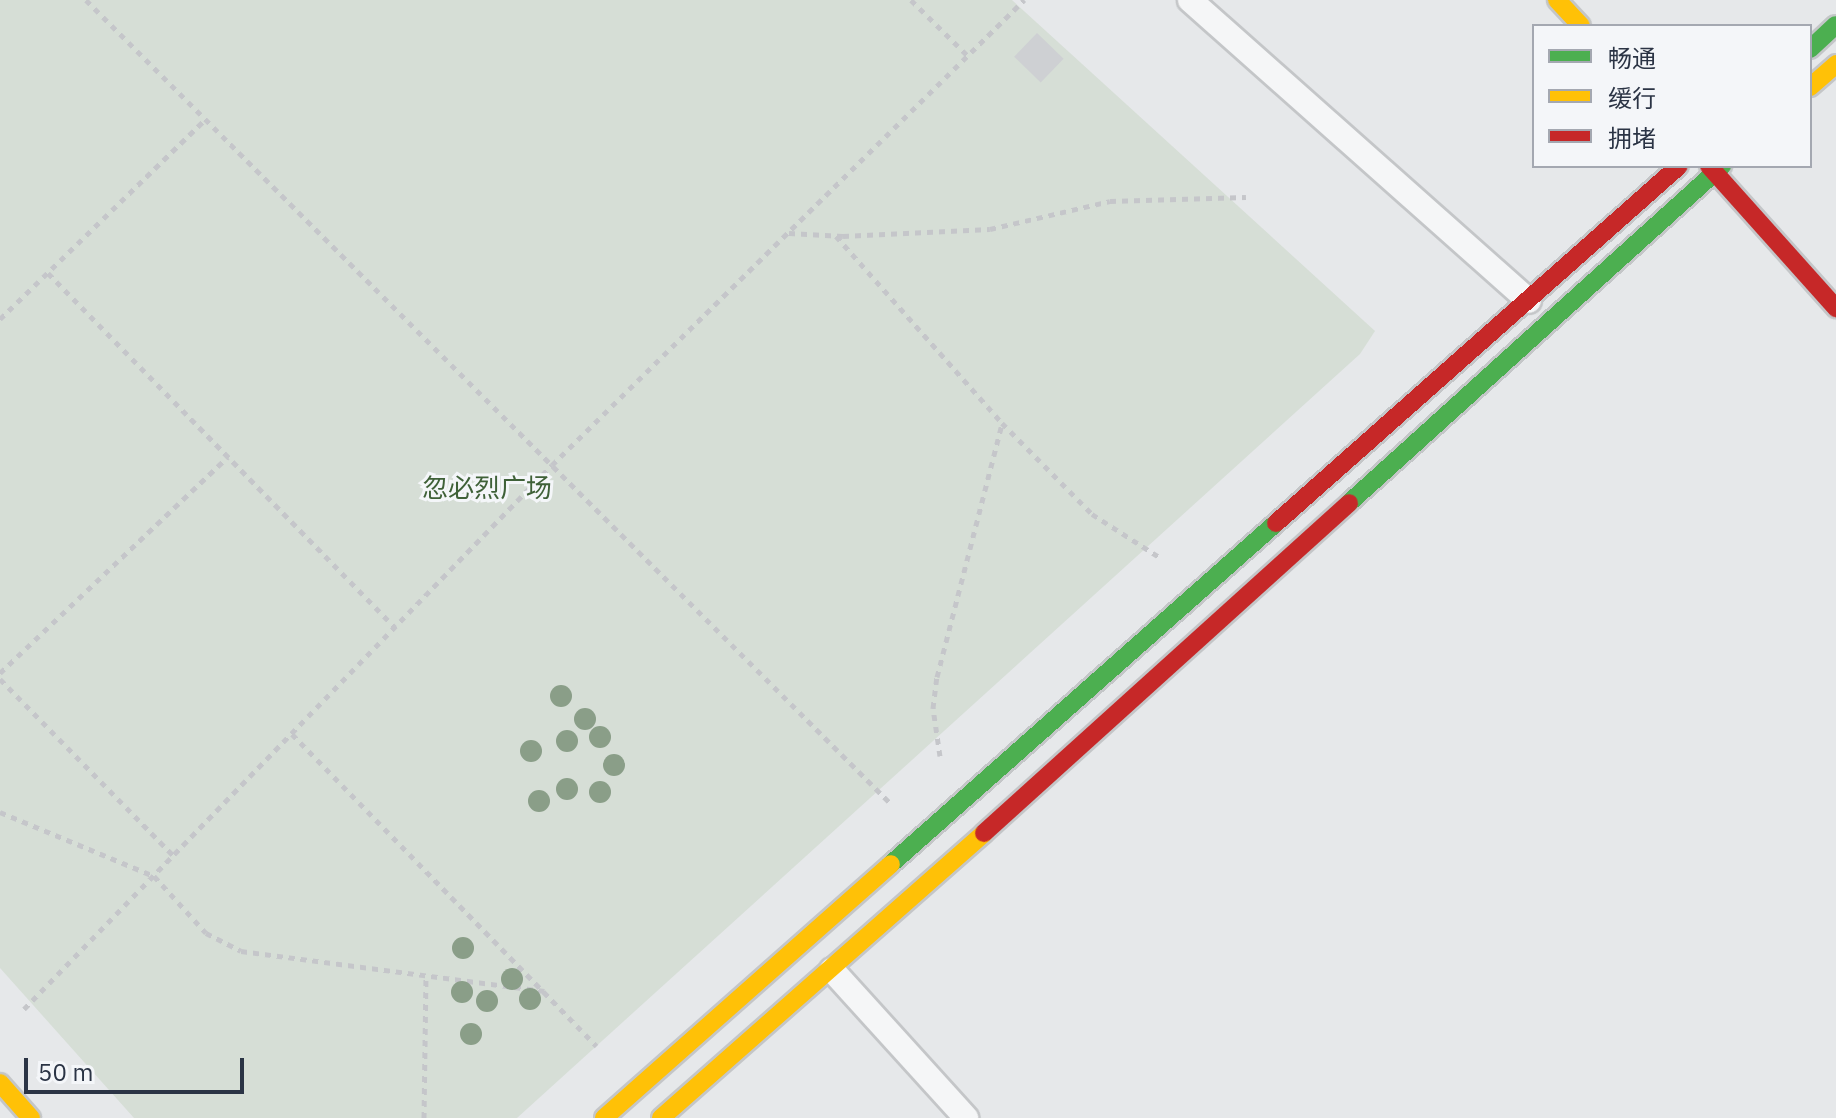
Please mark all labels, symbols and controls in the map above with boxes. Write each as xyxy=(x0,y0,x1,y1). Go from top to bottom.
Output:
legend xyxy=(1532,24,1812,168)
text: 畅通 xyxy=(1608,42,1656,74)
text: 缓行 xyxy=(1608,82,1656,114)
text: 拥堵 xyxy=(1608,122,1656,154)
park label: 忽必烈广场 xyxy=(422,472,552,504)
scale bar xyxy=(28,1042,248,1092)
text: 50 m xyxy=(38,1056,93,1088)

